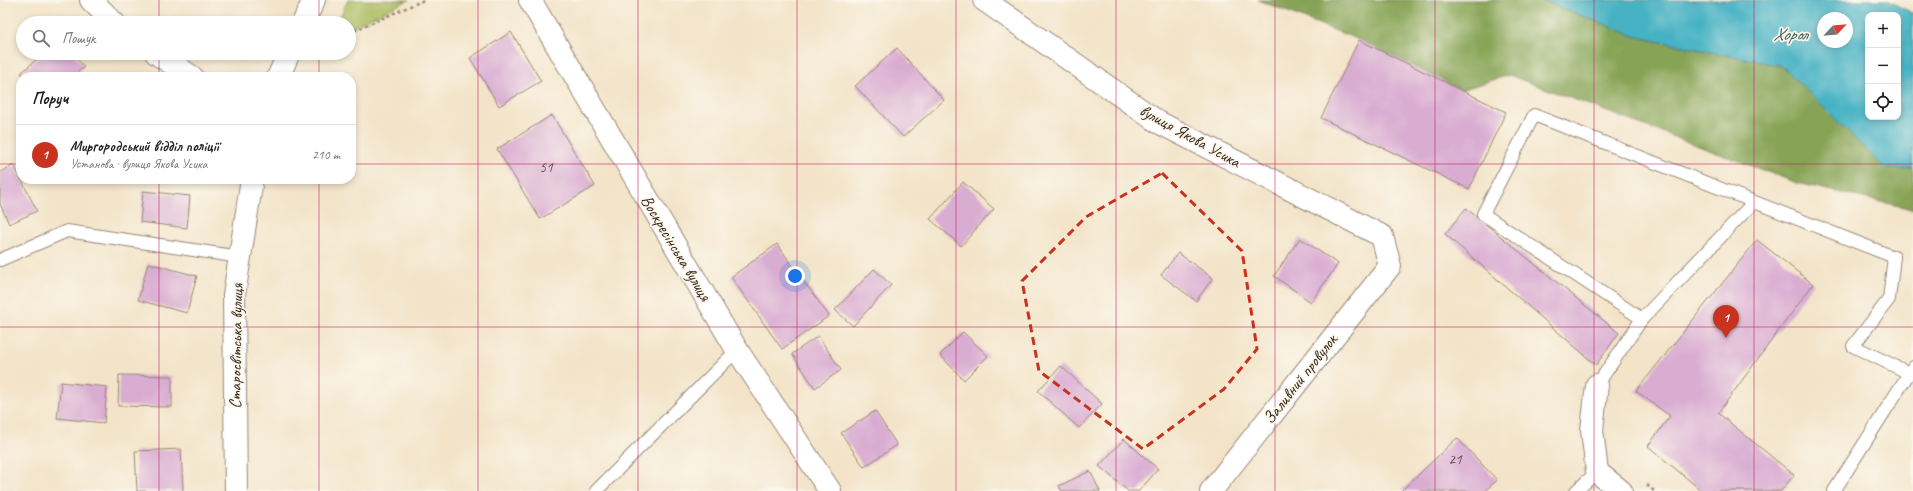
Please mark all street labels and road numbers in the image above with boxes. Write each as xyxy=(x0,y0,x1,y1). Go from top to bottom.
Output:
street label: вулиця Якова Усика xyxy=(1136,100,1245,173)
street label: Воскресінська вулиця xyxy=(636,191,716,306)
street label: Старосвітська вулиця xyxy=(224,282,248,409)
street label: Заливний провулок xyxy=(1258,329,1343,428)

